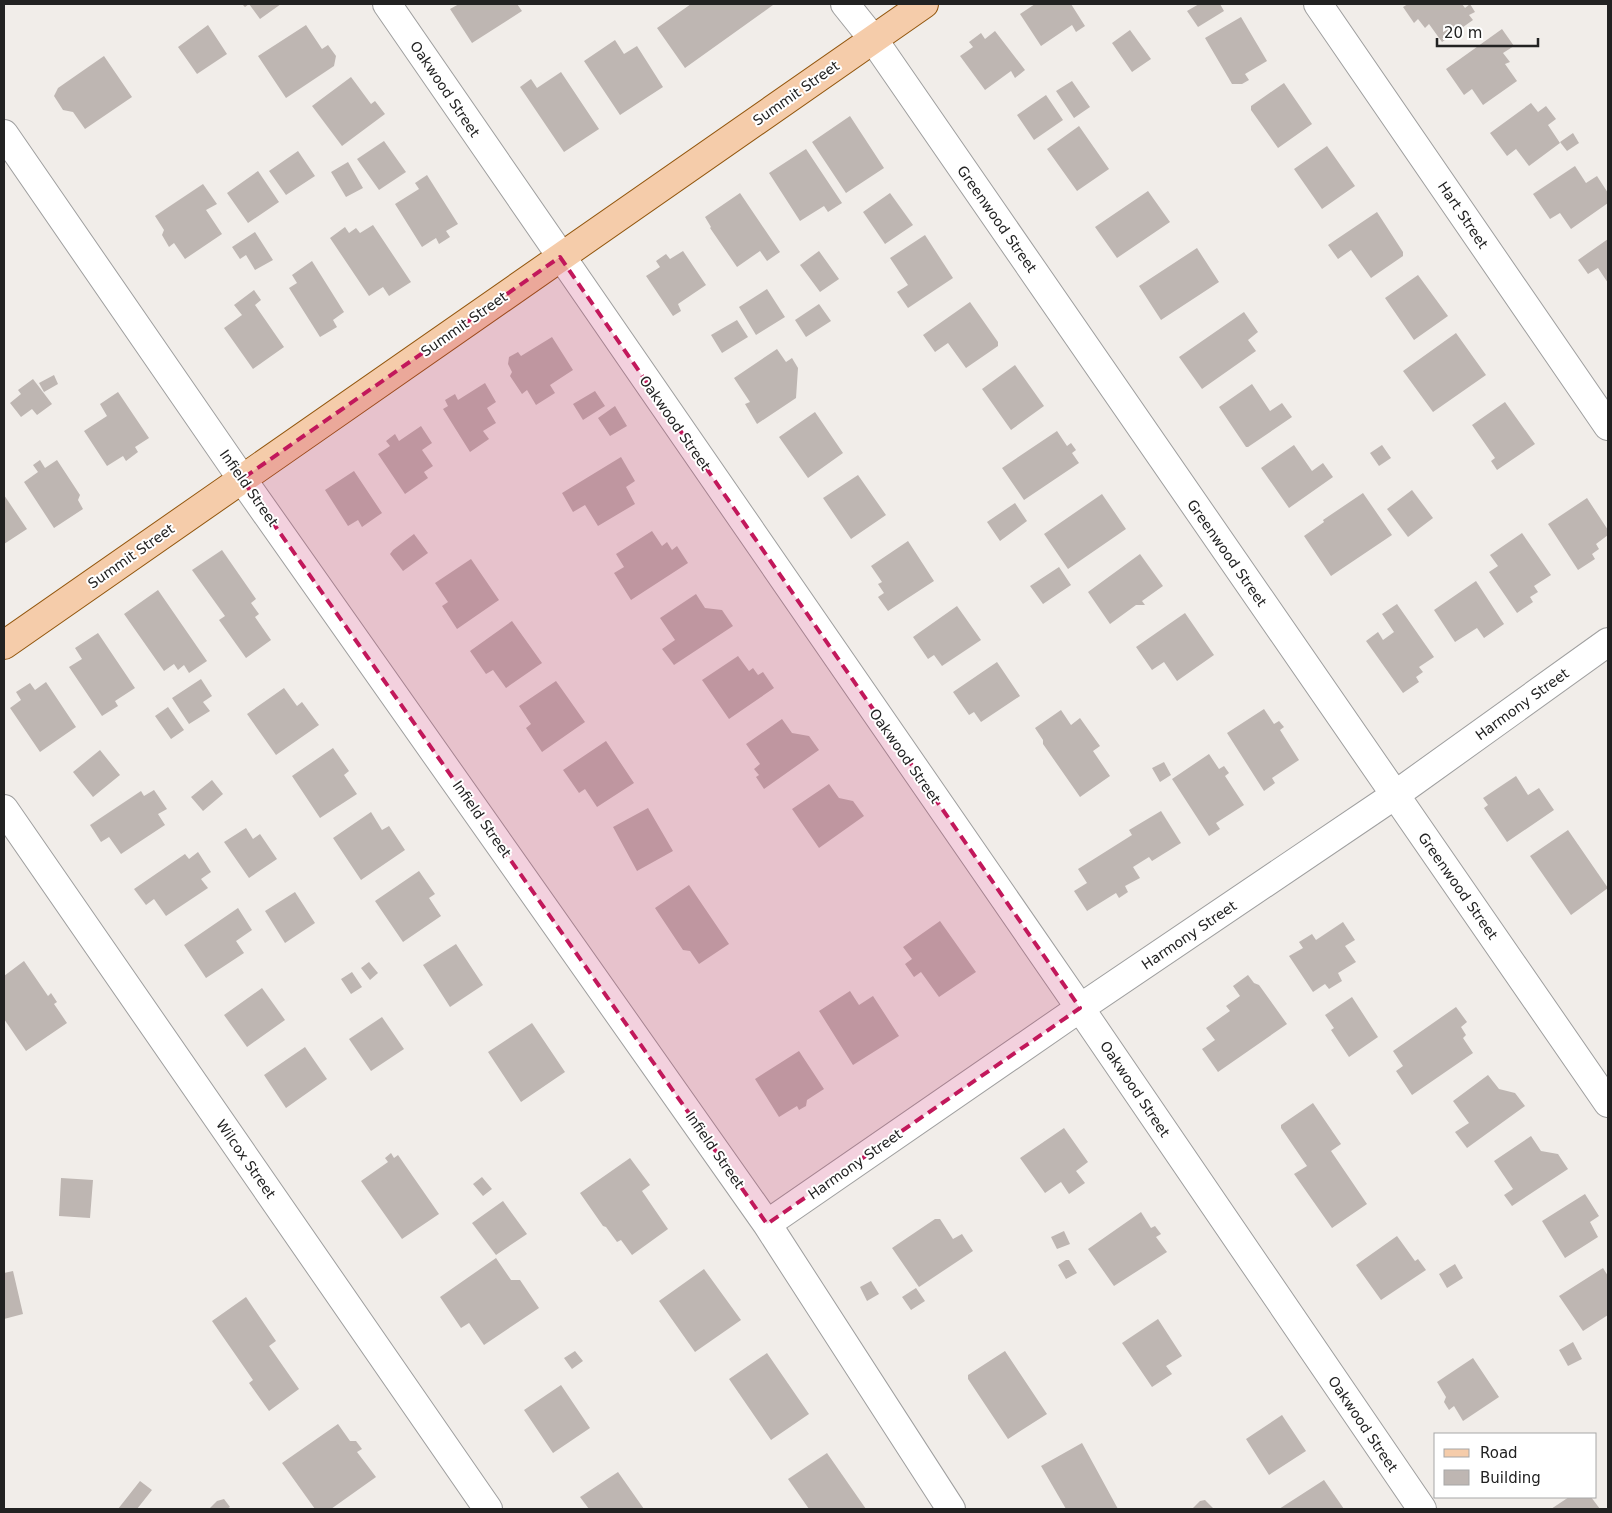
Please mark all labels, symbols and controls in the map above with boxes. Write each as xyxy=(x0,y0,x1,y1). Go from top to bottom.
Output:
scale bar xyxy=(1437,15,1538,47)
text: 20 m xyxy=(1444,24,1482,42)
street label: Oakwood Street xyxy=(407,38,483,140)
street label: Summit Street xyxy=(750,57,843,129)
street label: Greenwood Street xyxy=(954,162,1040,276)
street label: Hart Street xyxy=(1435,178,1492,252)
street label: Summit Street xyxy=(418,288,511,360)
street label: Oakwood Street xyxy=(636,372,714,474)
street label: Infield Street xyxy=(217,446,282,530)
street label: Greenwood Street xyxy=(1184,496,1270,610)
street label: Summit Street xyxy=(85,520,178,592)
street label: Harmony Street xyxy=(1472,665,1572,743)
street label: Oakwood Street xyxy=(866,705,944,807)
street label: Infield Street xyxy=(450,777,515,861)
street label: Greenwood Street xyxy=(1415,829,1501,943)
street label: Harmony Street xyxy=(1139,897,1240,973)
street label: Oakwood Street xyxy=(1097,1038,1173,1140)
street label: Infield Street xyxy=(683,1108,748,1192)
street label: Wilcox Street xyxy=(213,1117,279,1202)
street label: Harmony Street xyxy=(805,1125,905,1202)
street label: Oakwood Street xyxy=(1325,1373,1401,1475)
legend xyxy=(1434,1433,1597,1498)
text: Road xyxy=(1480,1444,1518,1462)
text: Building xyxy=(1480,1469,1541,1487)

